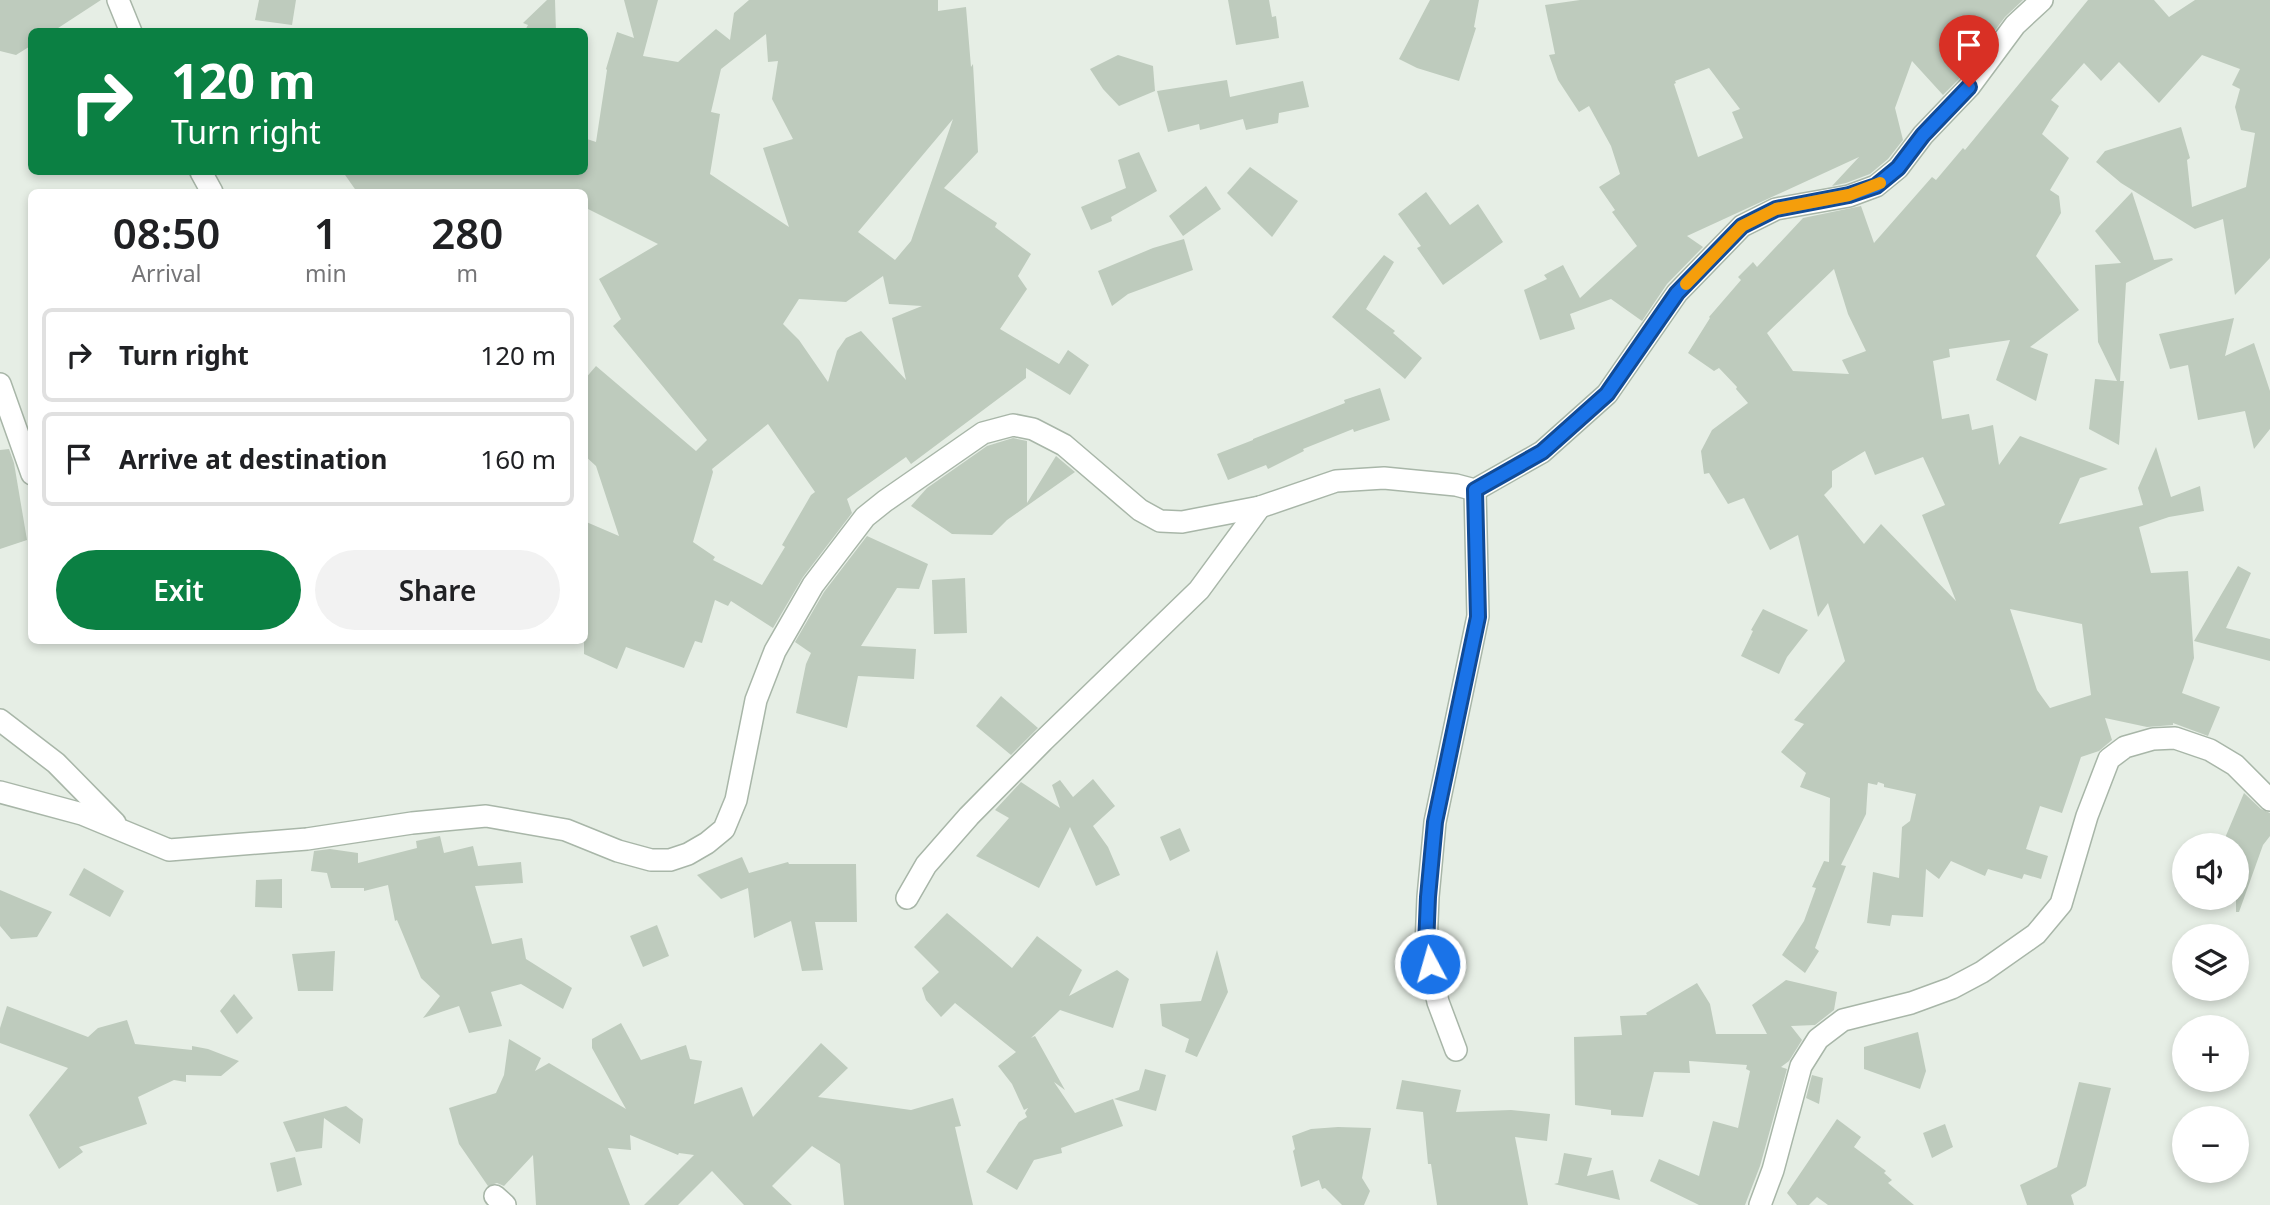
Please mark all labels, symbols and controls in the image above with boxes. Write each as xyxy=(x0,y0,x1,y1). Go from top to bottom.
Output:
pin xyxy=(1939,15,1999,87)
icon: arrive xyxy=(1950,26,1988,64)
text: 120 m xyxy=(171,47,316,113)
icon: right xyxy=(56,56,147,147)
text: Turn right xyxy=(171,110,321,153)
text: 08:50 xyxy=(113,204,220,261)
text: 1 xyxy=(314,204,338,261)
text: 280 xyxy=(431,204,503,261)
text: Arrival xyxy=(131,257,202,289)
text: min xyxy=(305,257,347,289)
text: m xyxy=(457,257,478,289)
icon: right xyxy=(60,336,98,374)
text: Turn right xyxy=(119,337,249,373)
text: 120 m xyxy=(480,337,556,373)
icon: arrive xyxy=(60,440,98,478)
text: Arrive at destination xyxy=(119,441,388,477)
text: 160 m xyxy=(480,441,556,477)
button: Exit xyxy=(56,550,301,630)
button: Share xyxy=(315,550,560,630)
map controls xyxy=(2172,833,2249,1183)
button: sound xyxy=(2172,833,2249,910)
button: layers xyxy=(2172,924,2249,1001)
position arrow xyxy=(1393,927,1467,1001)
button: + xyxy=(2172,1015,2249,1092)
button: − xyxy=(2172,1106,2249,1183)

